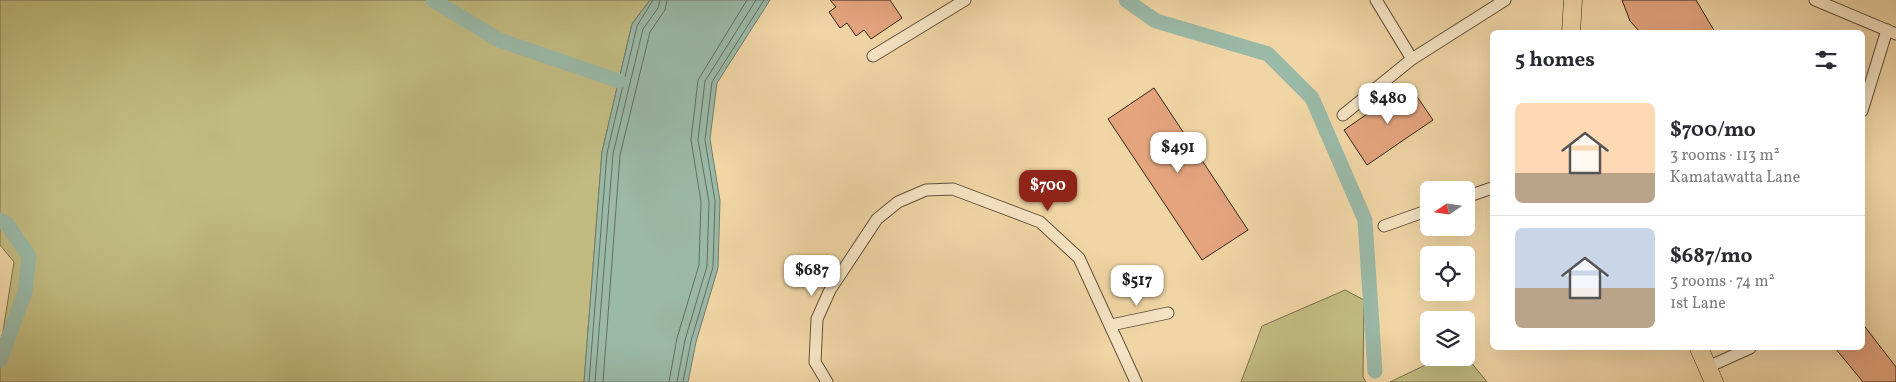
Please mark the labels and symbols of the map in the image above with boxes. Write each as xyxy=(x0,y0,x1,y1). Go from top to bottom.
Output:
pin: $480 xyxy=(1358,82,1418,125)
pin: $491 xyxy=(1148,132,1208,174)
pin: $700 xyxy=(1018,170,1078,212)
north arrow xyxy=(1420,181,1475,236)
pin: $687 xyxy=(782,254,842,297)
pin: $517 xyxy=(1107,264,1167,307)

